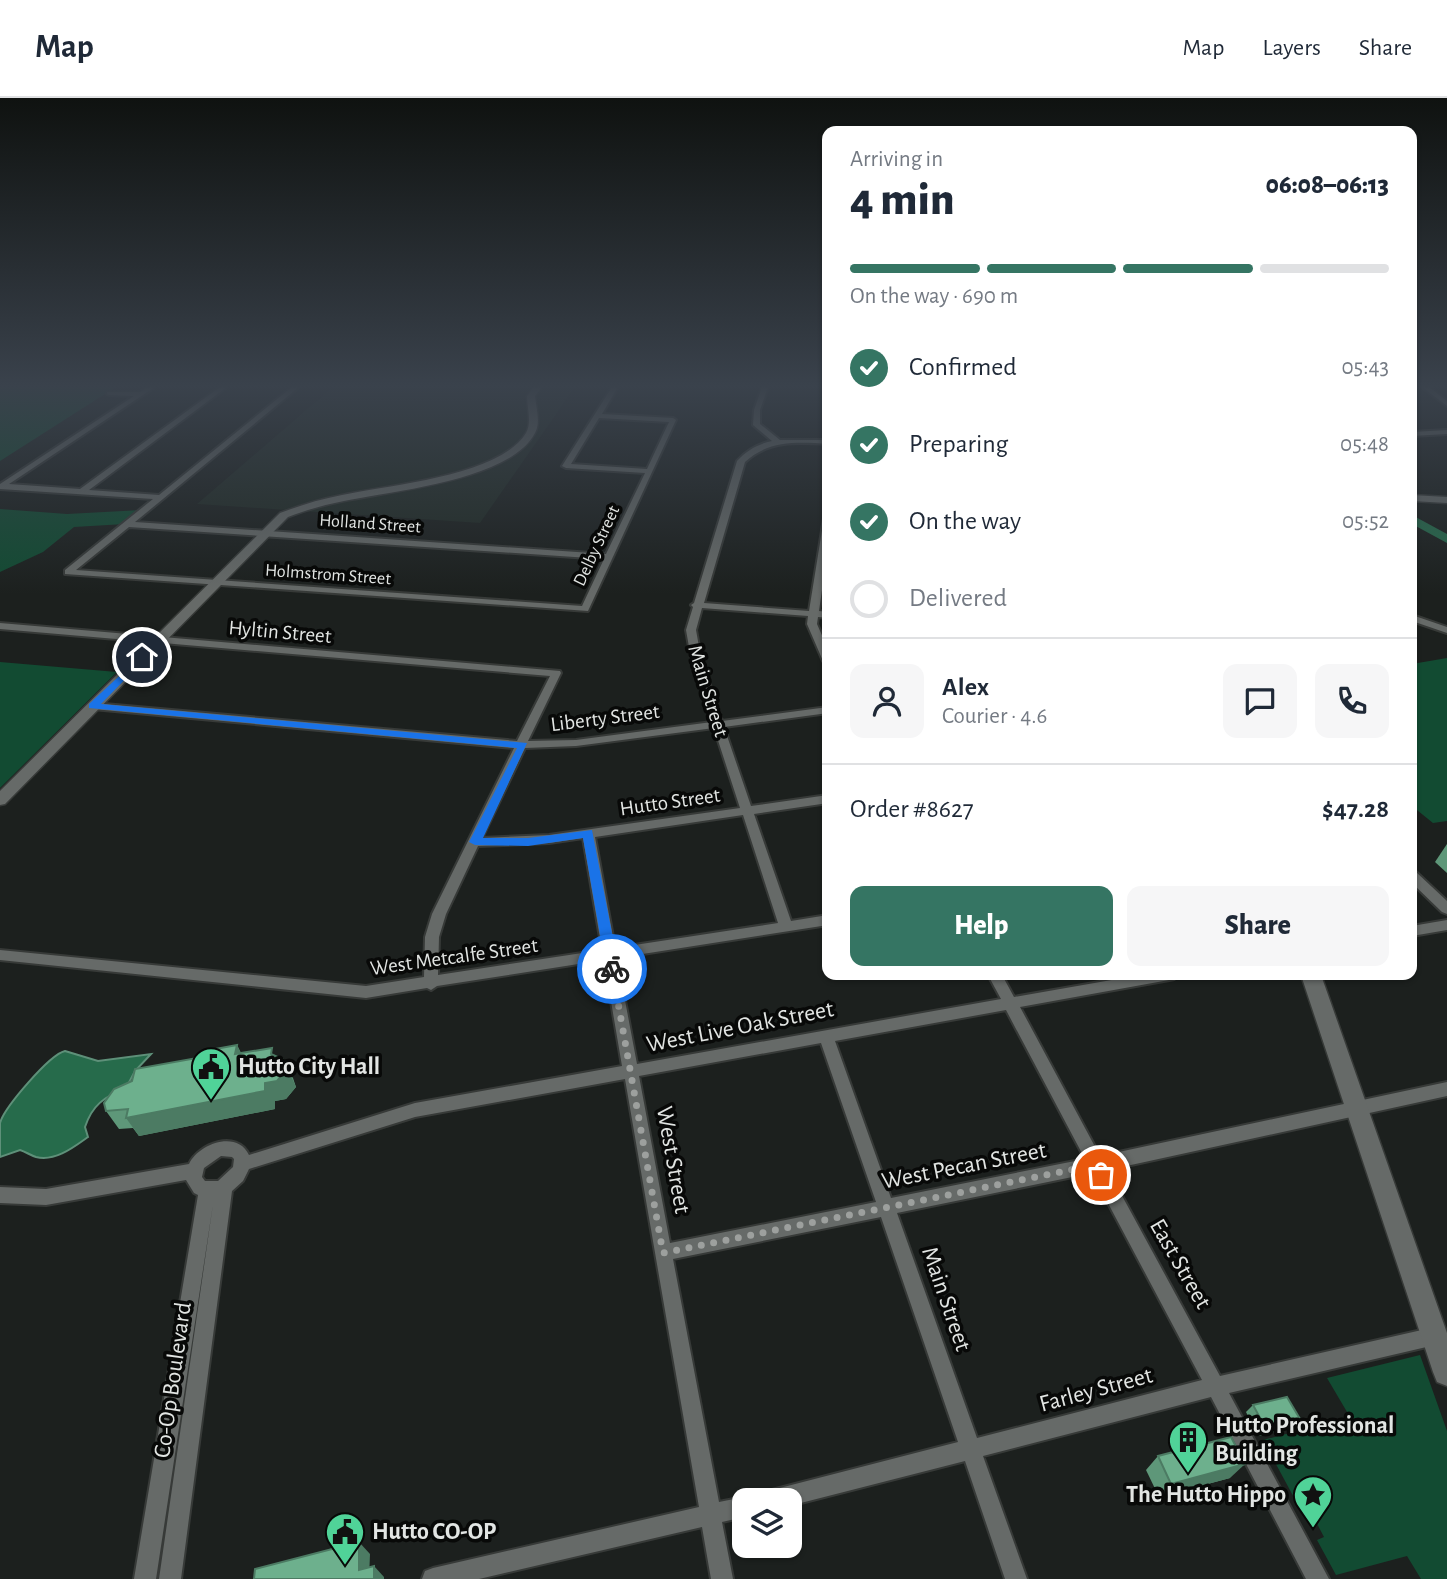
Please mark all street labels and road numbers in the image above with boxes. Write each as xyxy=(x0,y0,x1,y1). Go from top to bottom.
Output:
street label: Delby Street xyxy=(571,503,624,589)
street label: Holland Street xyxy=(319,511,422,537)
street label: Holmstrom Street xyxy=(264,562,392,588)
street label: Hyltin Street xyxy=(228,617,333,647)
street label: Main Street xyxy=(684,643,732,740)
street label: Liberty Street xyxy=(549,701,661,735)
street label: Hutto Street xyxy=(618,785,722,819)
street label: West Metcalfe Street xyxy=(369,935,539,979)
street label: West Live Oak Street xyxy=(644,997,836,1057)
street label: West Street xyxy=(652,1105,694,1216)
street label: West Pecan Street xyxy=(880,1138,1049,1194)
street label: East Street xyxy=(1145,1215,1215,1313)
street label: Main Street xyxy=(917,1244,975,1354)
street label: Co-Op Boulevard xyxy=(150,1301,196,1459)
street label: Farley Street xyxy=(1037,1363,1155,1417)

